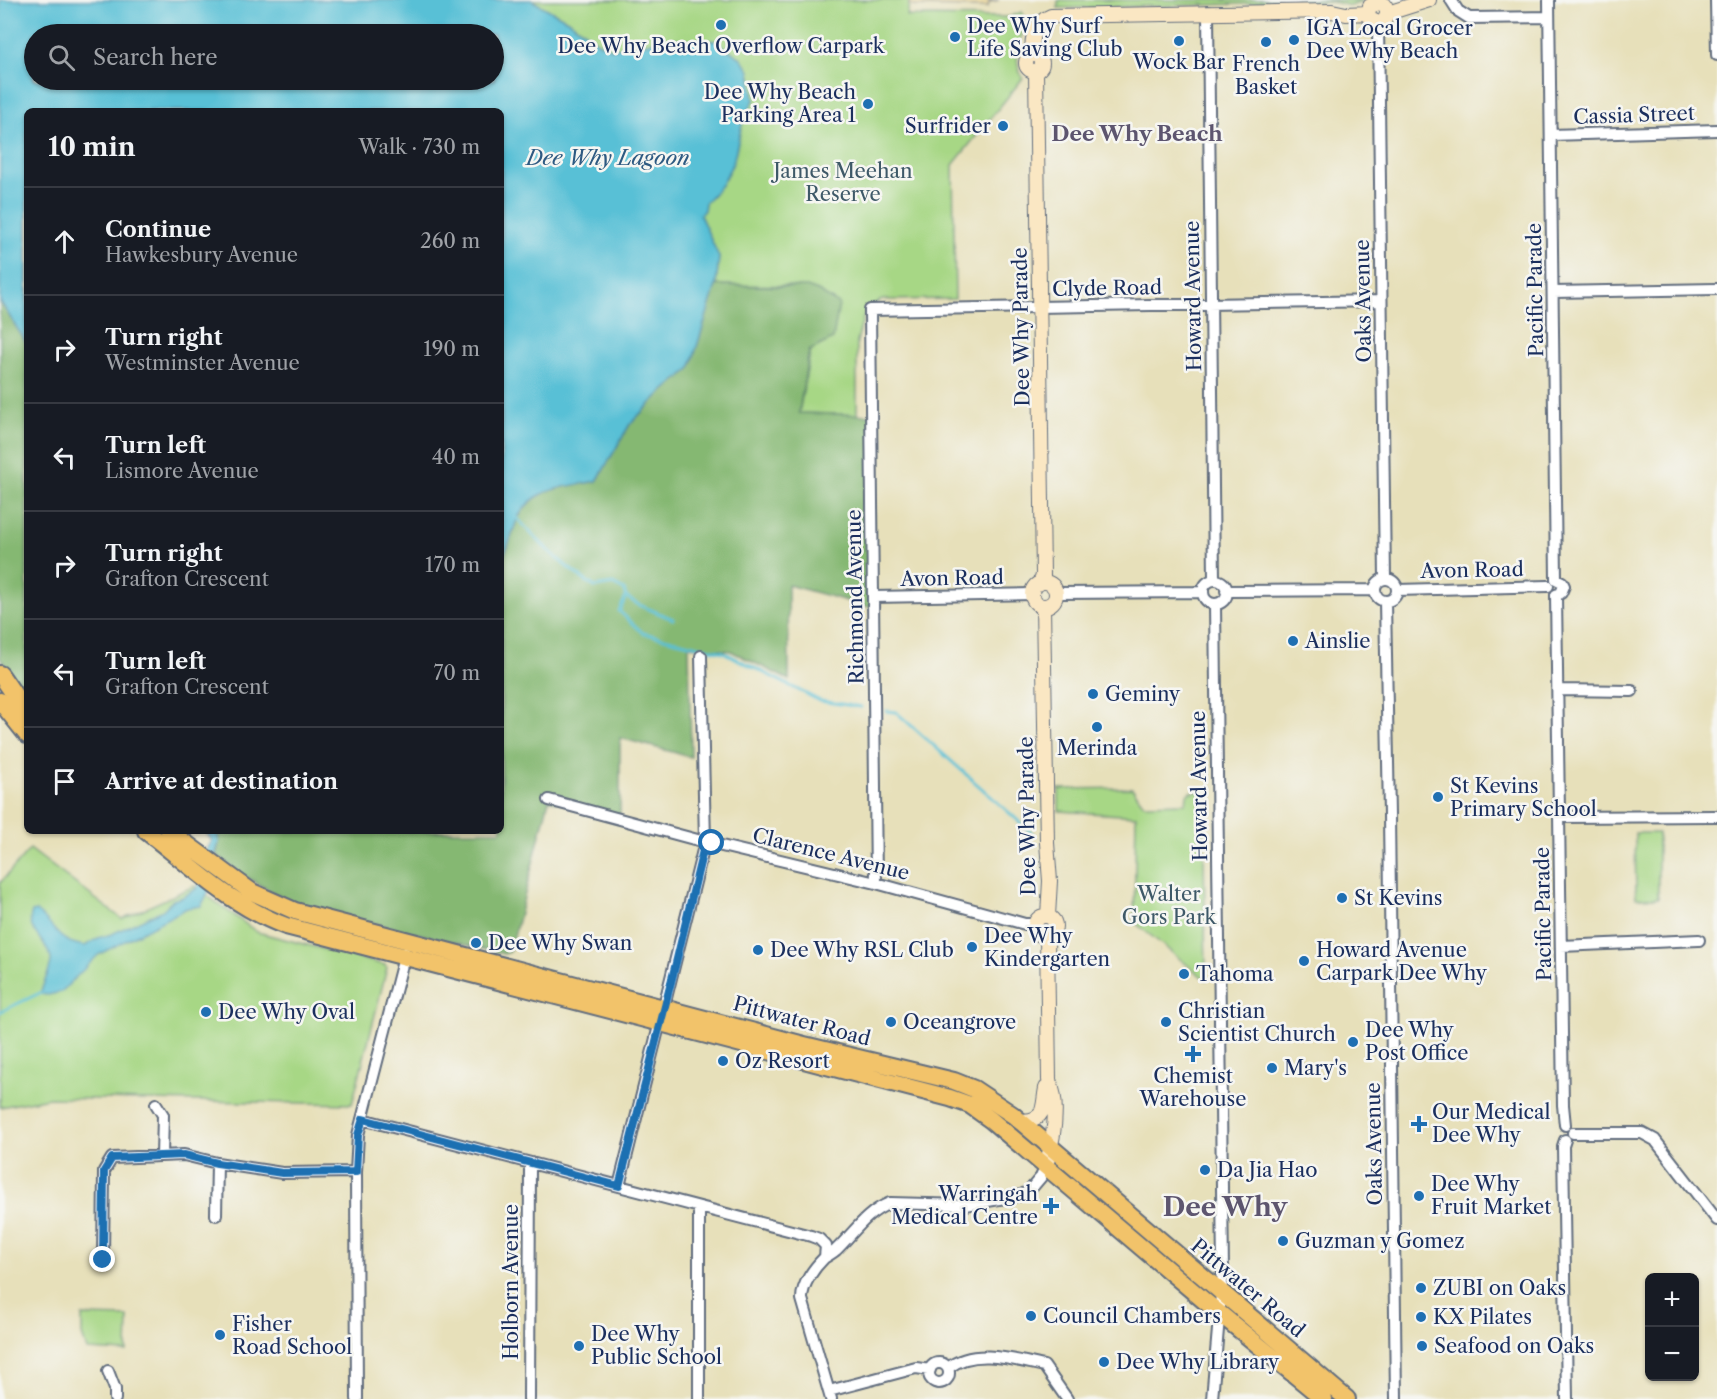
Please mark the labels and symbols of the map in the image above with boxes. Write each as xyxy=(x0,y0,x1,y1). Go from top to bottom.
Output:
place label: Dee Why Surf Life Saving Club xyxy=(967,14,1123,61)
place label: IGA Local Grocer Dee Why Beach xyxy=(1306,16,1473,63)
marker: Dee Why Beach Overflow Carpark xyxy=(714,18,728,32)
marker: Dee Why Surf Life Saving Club xyxy=(948,30,962,44)
marker: IGA Local Grocer Dee Why Beach xyxy=(1287,33,1301,47)
place label: Dee Why Beach Overflow Carpark xyxy=(558,34,886,58)
marker: Wock Bar xyxy=(1172,34,1186,48)
marker: French Basket xyxy=(1259,35,1273,49)
place label: Wock Bar xyxy=(1132,50,1226,74)
place label: French Basket xyxy=(1232,52,1300,99)
place label: Dee Why Beach Parking Area 1 xyxy=(704,80,857,127)
marker: Dee Why Beach Parking Area 1 xyxy=(861,97,875,111)
street label: Cassia Street xyxy=(1573,101,1695,129)
place label: Surfrider xyxy=(905,114,992,138)
marker: Surfrider xyxy=(996,119,1010,133)
district label: Dee Why Beach xyxy=(1051,121,1223,146)
water label: Dee Why Lagoon xyxy=(524,145,690,170)
park label: James Meehan Reserve xyxy=(771,159,913,206)
street label: Howard Avenue xyxy=(1180,220,1206,372)
street label: Pacific Parade xyxy=(1522,223,1548,357)
street label: Oaks Avenue xyxy=(1350,239,1376,363)
street label: Dee Why Parade xyxy=(1008,247,1034,407)
street label: Clyde Road xyxy=(1052,275,1162,301)
street label: Richmond Avenue xyxy=(841,509,869,685)
street label: Avon Road xyxy=(1419,557,1524,583)
street label: Avon Road xyxy=(899,565,1004,591)
place label: Ainslie xyxy=(1304,629,1370,653)
marker: Ainslie xyxy=(1286,634,1300,648)
place label: Geminy xyxy=(1105,682,1181,706)
marker: Geminy xyxy=(1086,687,1100,701)
street label: Howard Avenue xyxy=(1186,710,1212,862)
marker: Merinda xyxy=(1090,720,1104,734)
street label: Dee Why Parade xyxy=(1014,736,1040,896)
place label: Merinda xyxy=(1057,736,1138,760)
place label: St Kevins Primary School xyxy=(1450,774,1597,821)
marker: St Kevins Primary School xyxy=(1431,790,1445,804)
street label: Clarence Avenue xyxy=(750,823,912,885)
route start xyxy=(698,829,724,855)
street label: Pacific Parade xyxy=(1530,847,1556,981)
park label: Walter Gors Park xyxy=(1122,882,1218,929)
place label: St Kevins xyxy=(1354,886,1442,910)
marker: St Kevins xyxy=(1335,891,1349,905)
place label: Dee Why Kindergarten xyxy=(984,924,1111,971)
place label: Dee Why Swan xyxy=(488,931,633,955)
marker: Dee Why Swan xyxy=(469,936,483,950)
place label: Dee Why RSL Club xyxy=(770,938,954,962)
place label: Howard Avenue Carpark Dee Why xyxy=(1316,938,1488,985)
marker: Dee Why Kindergarten xyxy=(965,940,979,954)
marker: Dee Why RSL Club xyxy=(751,943,765,957)
marker: Howard Avenue Carpark Dee Why xyxy=(1297,954,1311,968)
place label: Tahoma xyxy=(1196,962,1274,986)
marker: Tahoma xyxy=(1177,967,1191,981)
street label: Pittwater Road xyxy=(731,991,873,1051)
place label: Christian Scientist Church xyxy=(1178,999,1336,1046)
place label: Dee Why Oval xyxy=(218,1000,355,1024)
marker: Dee Why Oval xyxy=(199,1005,213,1019)
place label: Oceangrove xyxy=(903,1010,1016,1034)
marker: Oceangrove xyxy=(884,1015,898,1029)
marker: Christian Scientist Church xyxy=(1159,1015,1173,1029)
place label: Dee Why Post Office xyxy=(1365,1018,1469,1065)
marker: Dee Why Post Office xyxy=(1346,1035,1360,1049)
marker: Chemist Warehouse xyxy=(1186,1047,1200,1061)
place label: Oz Resort xyxy=(735,1049,829,1073)
marker: Oz Resort xyxy=(716,1054,730,1068)
place label: Mary's xyxy=(1284,1056,1347,1080)
marker: Mary's xyxy=(1265,1061,1279,1075)
place label: Chemist Warehouse xyxy=(1138,1064,1247,1111)
street label: Oaks Avenue xyxy=(1361,1082,1387,1206)
place label: Our Medical Dee Why xyxy=(1432,1100,1551,1147)
marker: Our Medical Dee Why xyxy=(1410,1115,1428,1133)
place label: Da Jia Hao xyxy=(1217,1158,1317,1182)
marker: Da Jia Hao xyxy=(1198,1163,1212,1177)
place label: Dee Why Fruit Market xyxy=(1431,1172,1551,1219)
place label: Warringah Medical Centre xyxy=(891,1182,1038,1229)
marker: Dee Why Fruit Market xyxy=(1412,1189,1426,1203)
district label: Dee Why xyxy=(1163,1191,1288,1223)
marker: Warringah Medical Centre xyxy=(1042,1197,1060,1215)
street label: Holborn Avenue xyxy=(499,1204,523,1360)
place label: Guzman y Gomez xyxy=(1295,1229,1464,1253)
street label: Pittwater Road xyxy=(1186,1233,1310,1343)
marker: Guzman y Gomez xyxy=(1276,1234,1290,1248)
route end xyxy=(89,1246,115,1272)
place label: ZUBI on Oaks xyxy=(1433,1276,1566,1300)
marker: ZUBI on Oaks xyxy=(1414,1281,1428,1295)
place label: Council Chambers xyxy=(1043,1304,1221,1328)
place label: KX Pilates xyxy=(1433,1305,1532,1329)
marker: Council Chambers xyxy=(1024,1309,1038,1323)
marker: KX Pilates xyxy=(1414,1310,1428,1324)
place label: Fisher Road School xyxy=(232,1312,352,1359)
place label: Dee Why Public School xyxy=(591,1322,722,1369)
marker: Fisher Road School xyxy=(213,1328,227,1342)
place label: Seafood on Oaks xyxy=(1434,1334,1594,1358)
marker: Dee Why Public School xyxy=(572,1339,586,1353)
marker: Seafood on Oaks xyxy=(1415,1339,1429,1353)
place label: Dee Why Library xyxy=(1116,1350,1280,1374)
marker: Dee Why Library xyxy=(1097,1355,1111,1369)

